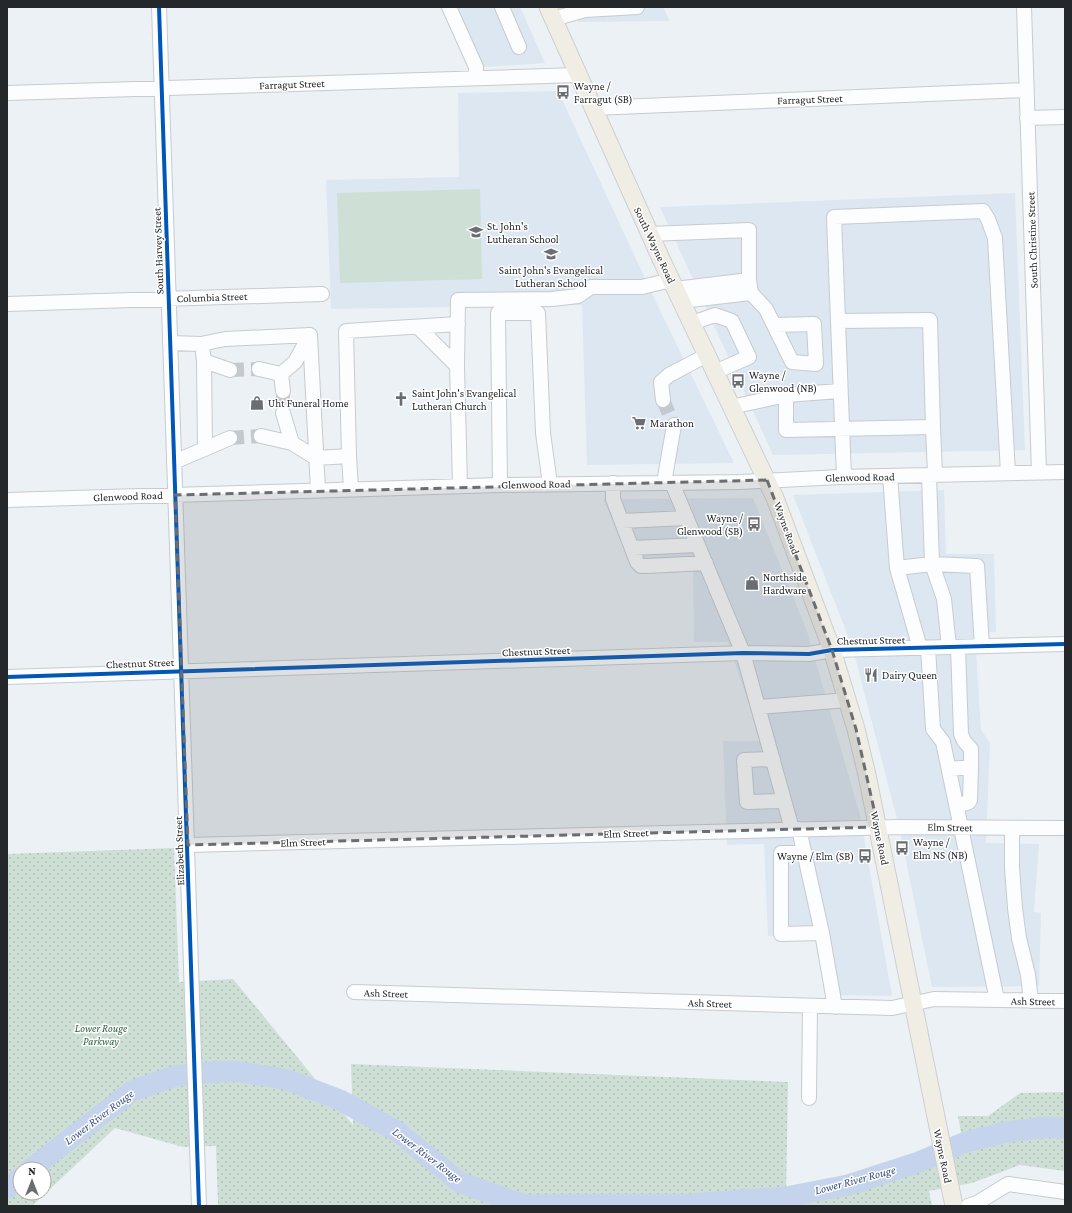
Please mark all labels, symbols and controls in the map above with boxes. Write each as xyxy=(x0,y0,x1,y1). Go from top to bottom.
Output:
street label: Farragut Street xyxy=(259,77,325,92)
place label: Wayne / Farragut (SB) xyxy=(574,80,633,106)
bus stop icon: Wayne / Farragut (SB) xyxy=(555,84,571,100)
street label: Farragut Street xyxy=(777,92,843,107)
street label: South Christine Street xyxy=(1024,191,1040,289)
street label: South Wayne Road xyxy=(631,205,678,286)
street label: South Harvey Street xyxy=(150,207,167,295)
place label: St. John's Lutheran School xyxy=(487,220,559,245)
school or university icon: St. John's Lutheran School xyxy=(468,224,484,240)
school or university icon: Saint John's Evangelical Lutheran School xyxy=(543,246,559,262)
place label: Saint John's Evangelical Lutheran School xyxy=(499,264,603,289)
street label: Columbia Street xyxy=(176,290,248,304)
place label: Wayne / Glenwood (NB) xyxy=(749,369,817,395)
bus stop icon: Wayne / Glenwood (NB) xyxy=(730,373,746,389)
place label: Saint John's Evangelical Lutheran Church xyxy=(412,387,516,412)
church icon: Saint John's Evangelical Lutheran Church xyxy=(393,391,409,407)
shop icon: Uht Funeral Home xyxy=(249,395,265,411)
place label: Uht Funeral Home xyxy=(268,397,349,409)
supermarket icon: Marathon xyxy=(631,415,647,431)
place label: Marathon xyxy=(650,417,694,429)
street label: Glenwood Road xyxy=(825,470,895,484)
street label: Glenwood Road xyxy=(501,477,571,491)
street label: Glenwood Road xyxy=(93,489,163,503)
street label: Wayne Road xyxy=(771,500,802,556)
place label: Wayne / Glenwood (SB) xyxy=(677,512,744,538)
bus stop icon: Wayne / Glenwood (SB) xyxy=(746,516,762,532)
place label: Northside Hardware xyxy=(763,571,807,596)
shop icon: Northside Hardware xyxy=(744,575,760,591)
street label: Chestnut Street xyxy=(837,633,906,647)
street label: Chestnut Street xyxy=(502,644,571,658)
street label: Chestnut Street xyxy=(106,656,175,670)
restaurant icon: Dairy Queen xyxy=(863,667,879,683)
place label: Dairy Queen xyxy=(882,669,937,682)
street label: Wayne Road xyxy=(867,810,892,866)
street label: Elizabeth Street xyxy=(172,816,186,886)
street label: Elm Street xyxy=(927,821,973,833)
street label: Elm Street xyxy=(603,826,649,840)
street label: Elm Street xyxy=(280,835,326,849)
place label: Wayne / Elm NS (NB) xyxy=(913,836,968,862)
bus stop icon: Wayne / Elm NS (NB) xyxy=(894,840,910,856)
bus stop icon: Wayne / Elm (SB) xyxy=(857,848,873,864)
place label: Wayne / Elm (SB) xyxy=(777,850,854,863)
street label: Ash Street xyxy=(364,986,409,1000)
street label: Ash Street xyxy=(1011,995,1056,1007)
street label: Ash Street xyxy=(688,996,733,1010)
park label: Lower Rouge Parkway xyxy=(75,1022,128,1048)
water label: Lower River Rouge xyxy=(62,1086,137,1148)
water label: Lower River Rouge xyxy=(390,1124,465,1186)
street label: Wayne Road xyxy=(930,1128,955,1184)
north arrow xyxy=(12,1161,52,1201)
water label: Lower River Rouge xyxy=(813,1162,897,1197)
text: N xyxy=(28,1165,36,1177)

